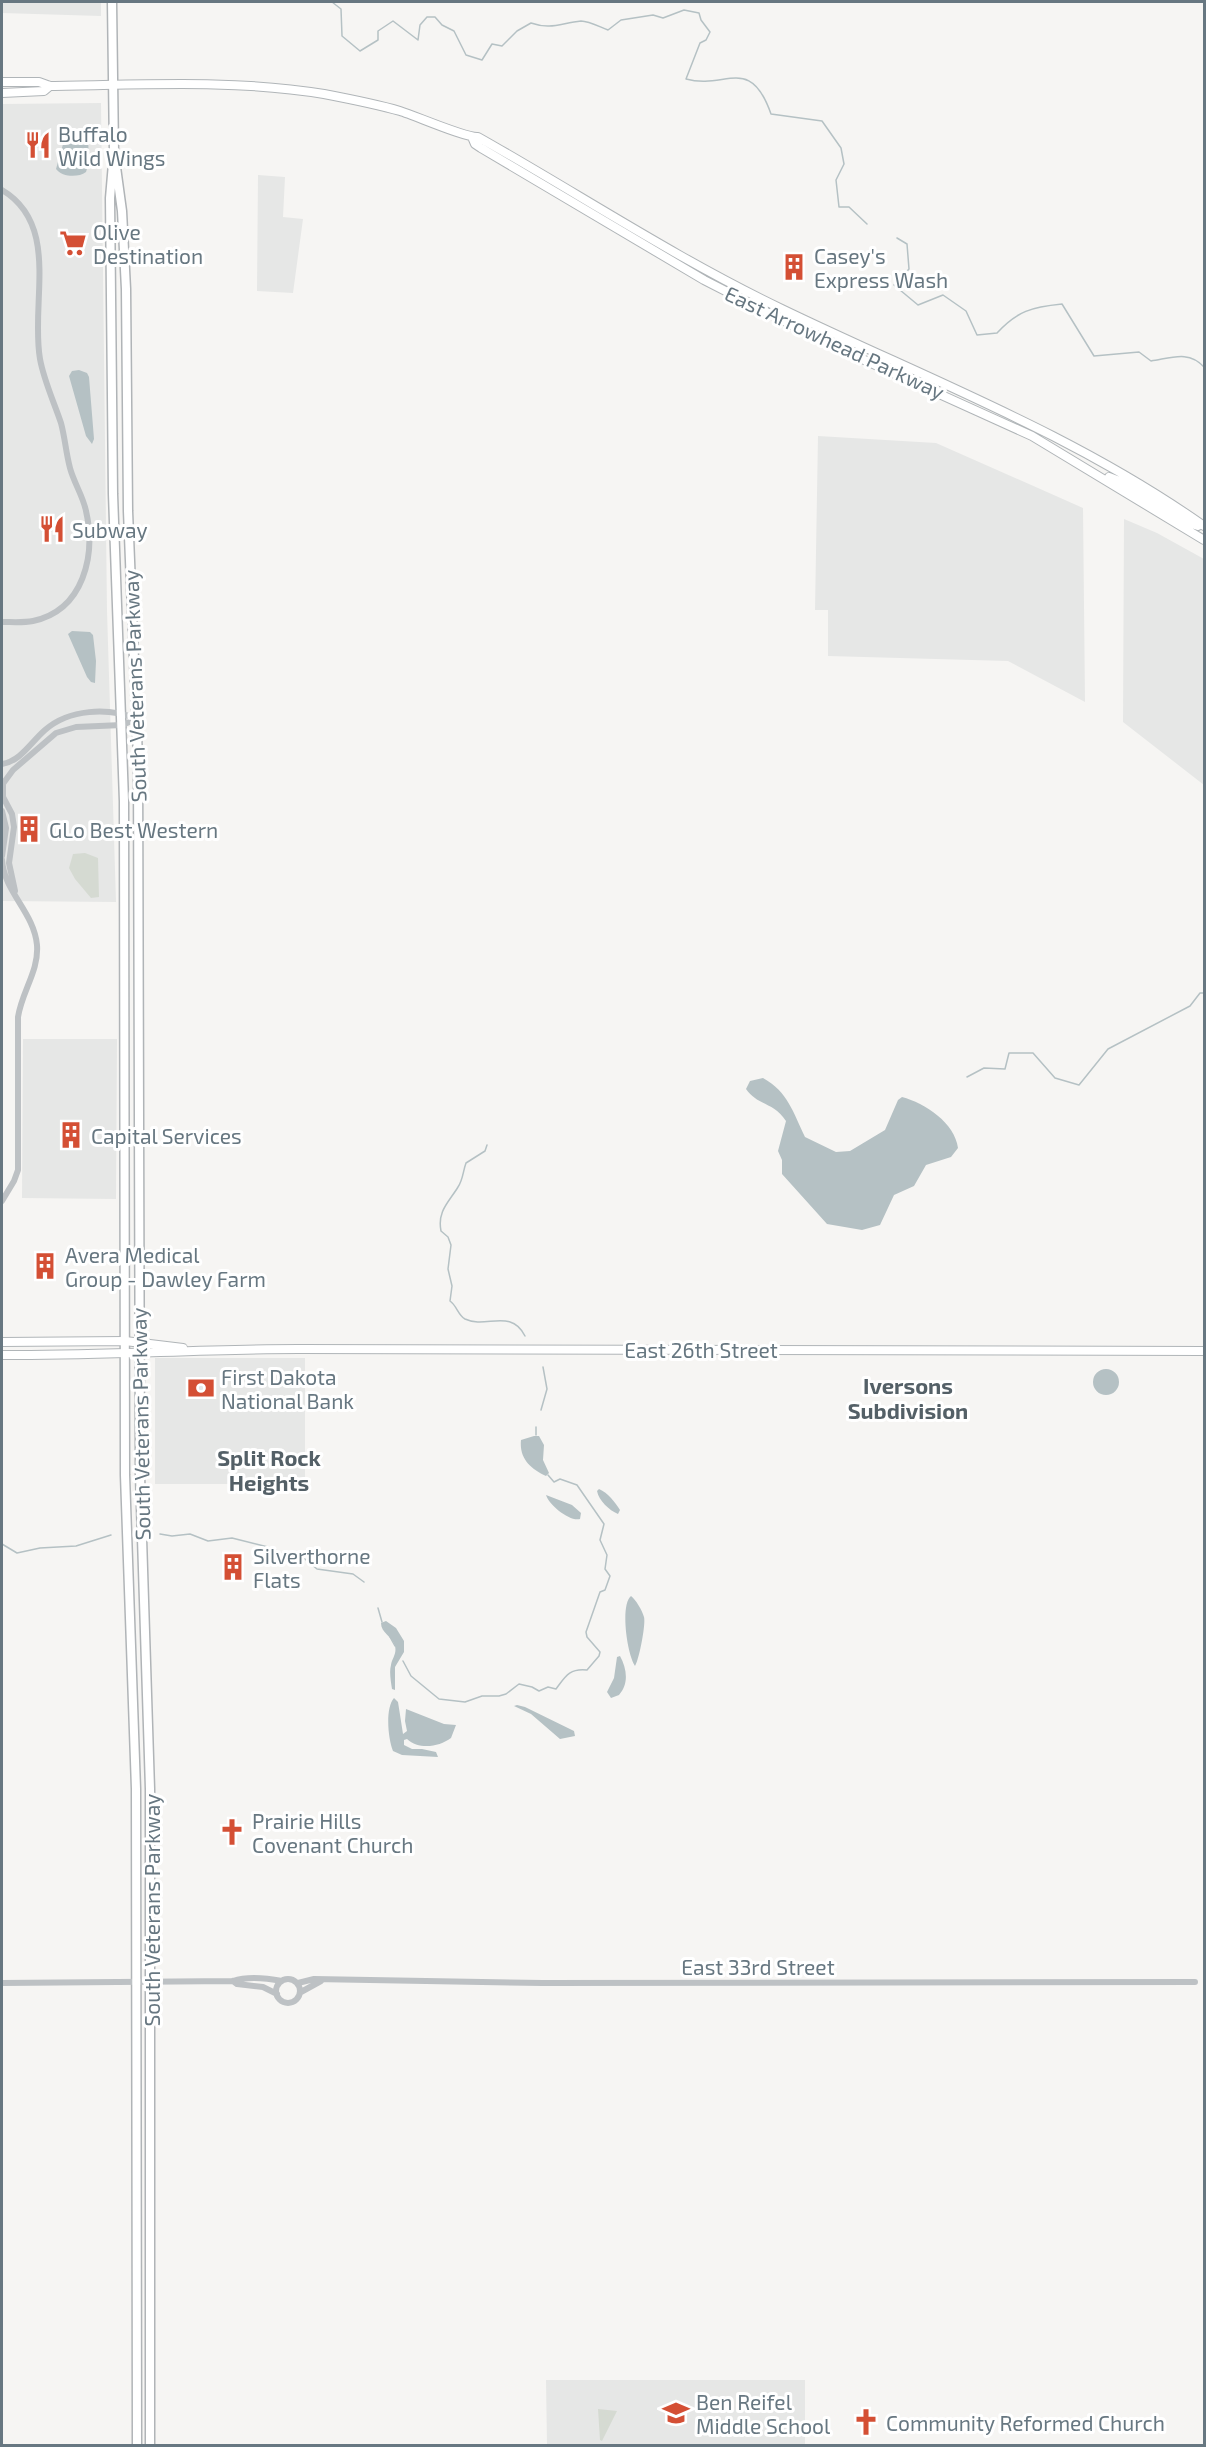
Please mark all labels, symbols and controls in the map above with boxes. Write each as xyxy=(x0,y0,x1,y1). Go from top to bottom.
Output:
place label: Buffalo Wild Wings xyxy=(58,121,166,170)
restaurant icon: Buffalo Wild Wings xyxy=(23,130,53,160)
place label: Olive Destination xyxy=(93,219,203,268)
supermarket icon: Olive Destination xyxy=(58,228,88,258)
place label: Casey's Express Wash xyxy=(814,243,948,292)
building icon: Casey's Express Wash xyxy=(779,252,809,282)
street label: East Arrowhead Parkway xyxy=(721,280,949,404)
restaurant icon: Subway xyxy=(37,514,67,544)
place label: Subway xyxy=(72,517,148,542)
street label: South Veterans Parkway xyxy=(117,569,151,803)
building icon: GLo Best Western xyxy=(14,814,44,844)
place label: GLo Best Western xyxy=(49,817,218,842)
building icon: Capital Services xyxy=(56,1120,86,1150)
place label: Capital Services xyxy=(91,1123,242,1148)
place label: Avera Medical Group - Dawley Farm xyxy=(65,1242,266,1291)
building icon: Avera Medical Group - Dawley Farm xyxy=(30,1251,60,1281)
street label: South Veterans Parkway xyxy=(125,1307,155,1541)
street label: East 26th Street xyxy=(624,1337,778,1362)
place label: First Dakota National Bank xyxy=(221,1364,354,1413)
district label: Iversons Subdivision xyxy=(848,1372,968,1423)
bank icon: First Dakota National Bank xyxy=(186,1373,216,1403)
district label: Split Rock Heights xyxy=(217,1444,322,1495)
place label: Silverthorne Flats xyxy=(253,1543,371,1592)
building icon: Silverthorne Flats xyxy=(218,1552,248,1582)
street label: South Veterans Parkway xyxy=(139,1794,164,2026)
place label: Prairie Hills Covenant Church xyxy=(252,1808,413,1857)
church icon: Prairie Hills Covenant Church xyxy=(217,1817,247,1847)
street label: East 33rd Street xyxy=(681,1954,835,1979)
place label: Ben Reifel Middle School xyxy=(696,2389,831,2438)
school or university icon: Ben Reifel Middle School xyxy=(661,2398,691,2428)
church icon: Community Reformed Church xyxy=(851,2407,881,2437)
place label: Community Reformed Church xyxy=(886,2410,1165,2435)

